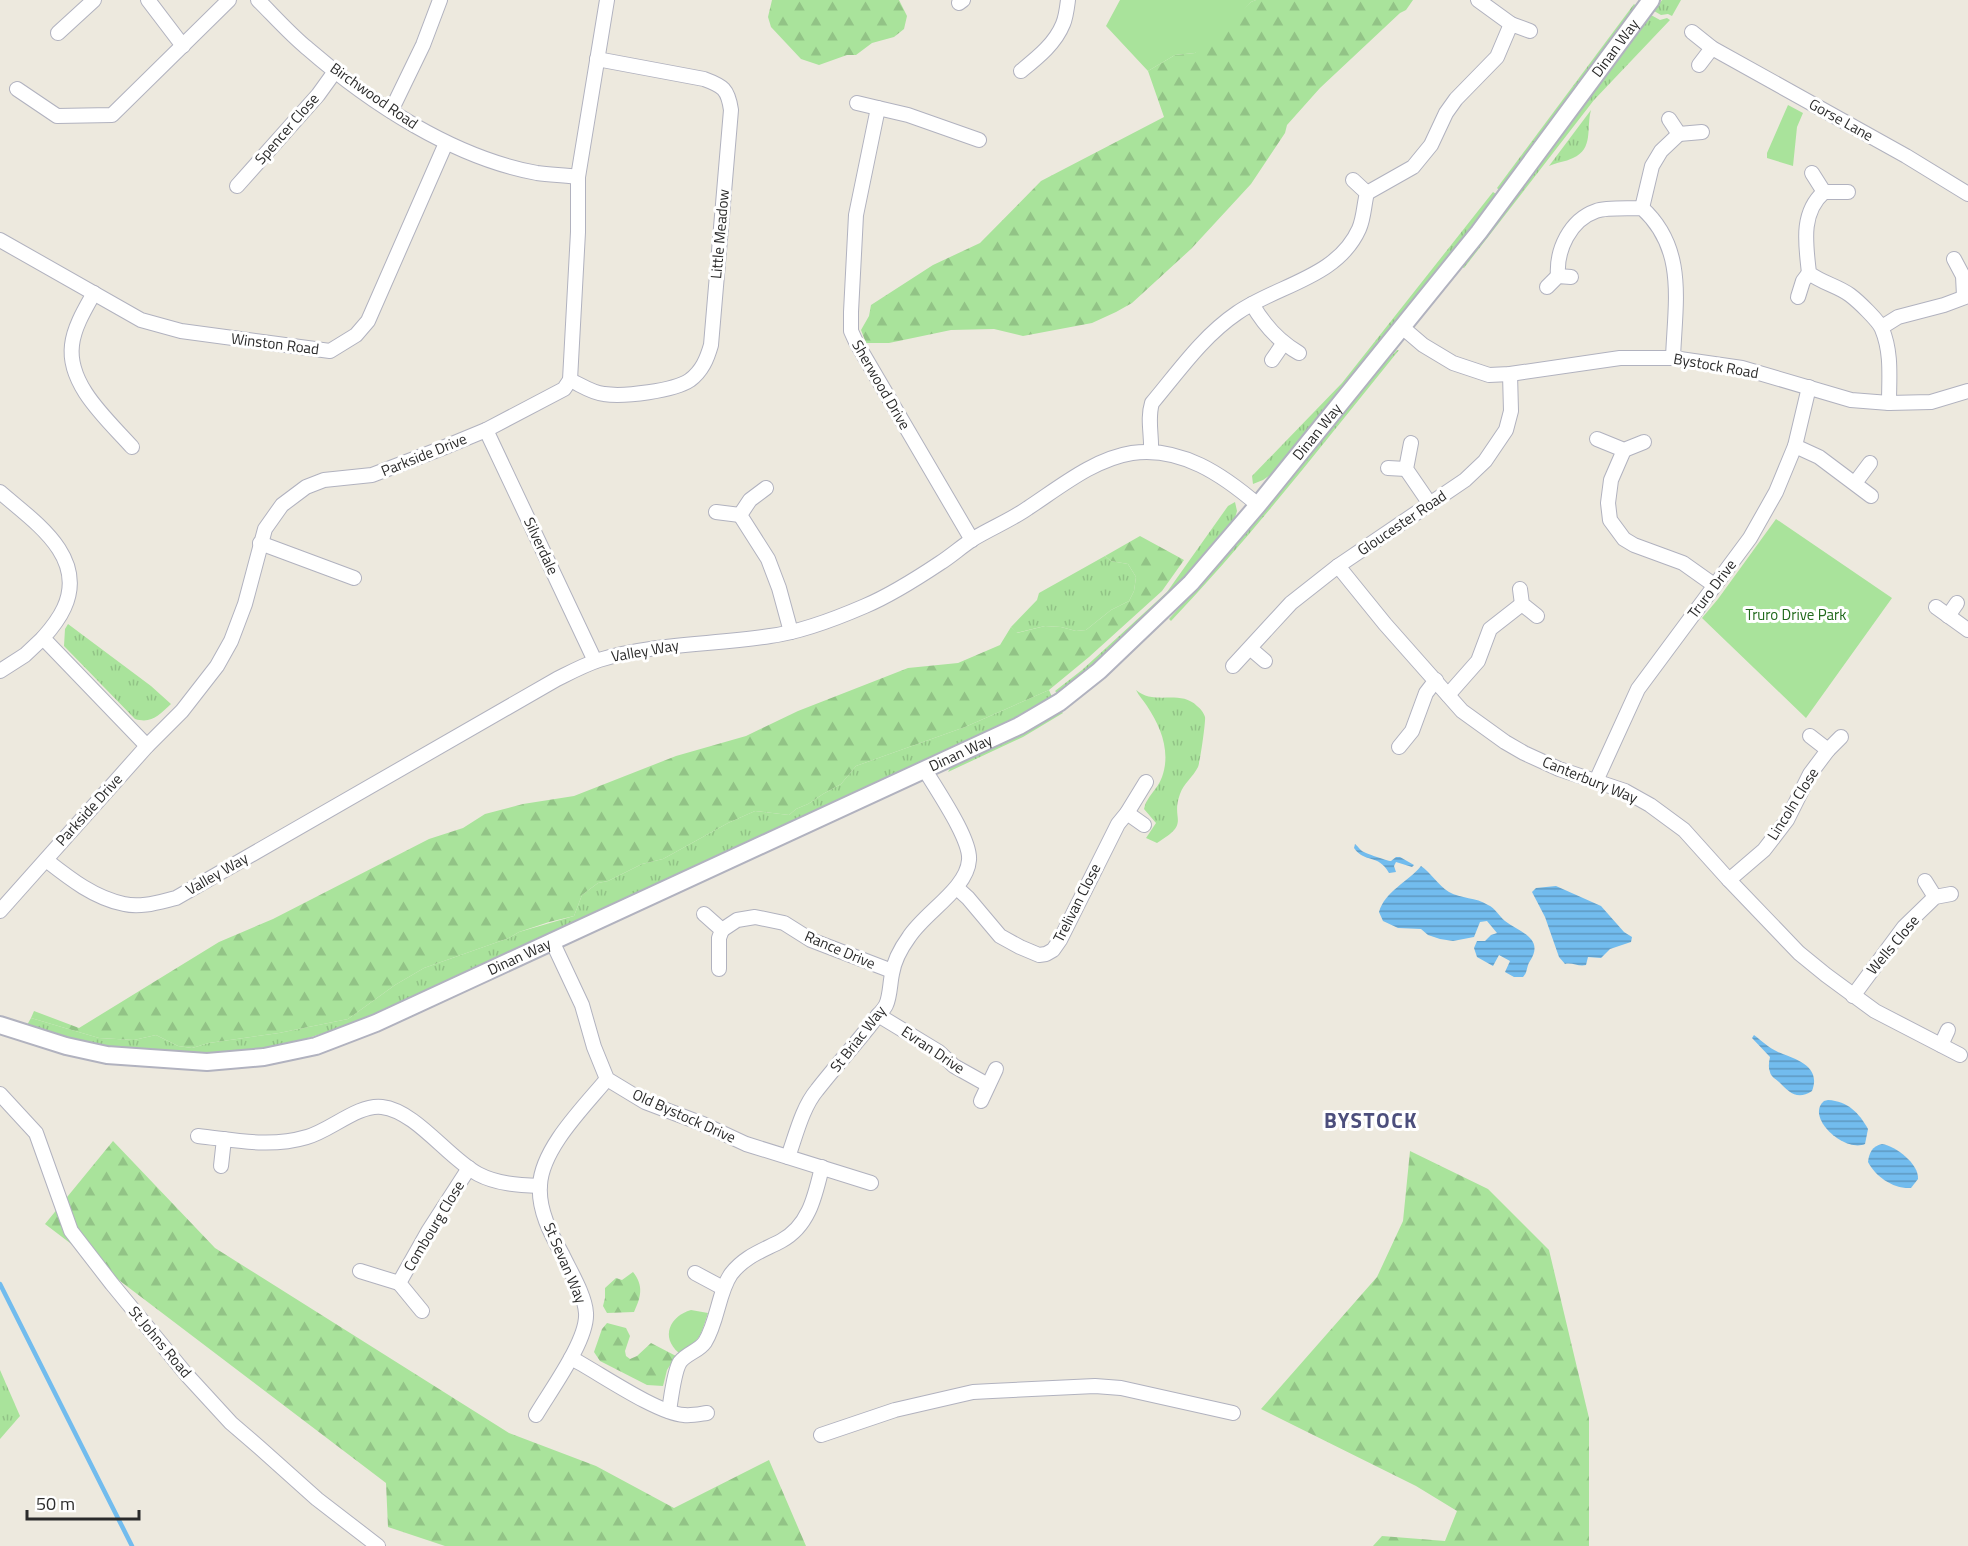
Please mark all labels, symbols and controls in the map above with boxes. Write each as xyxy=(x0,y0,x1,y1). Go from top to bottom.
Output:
street label: Dinan Way xyxy=(1586,14,1644,82)
street label: Birchwood Road xyxy=(326,57,423,135)
street label: Spencer Close xyxy=(249,88,324,170)
street label: Gorse Lane xyxy=(1805,92,1878,147)
street label: Little Meadow xyxy=(704,188,735,280)
street label: Winston Road xyxy=(230,327,320,360)
street label: Sherwood Drive xyxy=(846,336,916,434)
street label: Bystock Road xyxy=(1672,347,1760,384)
street label: Dinan Way xyxy=(1287,398,1347,465)
street label: Parkside Drive xyxy=(378,427,470,482)
street label: Gloucester Road xyxy=(1352,484,1451,561)
street label: Silverdale xyxy=(518,513,565,578)
street label: Truro Drive xyxy=(1682,554,1741,623)
park label: Truro Drive Park xyxy=(1746,603,1846,626)
street label: Valley Way xyxy=(609,633,681,668)
street label: Dinan Way xyxy=(925,728,996,777)
street label: Canterbury Way xyxy=(1539,750,1641,809)
street label: Lincoln Close xyxy=(1761,763,1824,845)
street label: Parkside Drive xyxy=(50,768,127,851)
street label: Valley Way xyxy=(181,846,252,901)
street label: Trelivan Close xyxy=(1047,859,1106,946)
street label: Wells Close xyxy=(1861,910,1925,980)
street label: Rance Drive xyxy=(801,924,879,975)
street label: Dinan Way xyxy=(484,932,555,981)
street label: St Briac Way xyxy=(824,1000,891,1077)
street label: Evran Drive xyxy=(897,1020,970,1079)
street label: Old Bystock Drive xyxy=(629,1082,740,1149)
district label: BYSTOCK xyxy=(1324,1104,1418,1136)
street label: Combourg Close xyxy=(397,1176,470,1276)
street label: St Sevan Way xyxy=(538,1219,593,1307)
street label: St Johns Road xyxy=(123,1301,197,1383)
scale bar xyxy=(27,1483,140,1521)
text: 50 m xyxy=(36,1490,75,1517)

